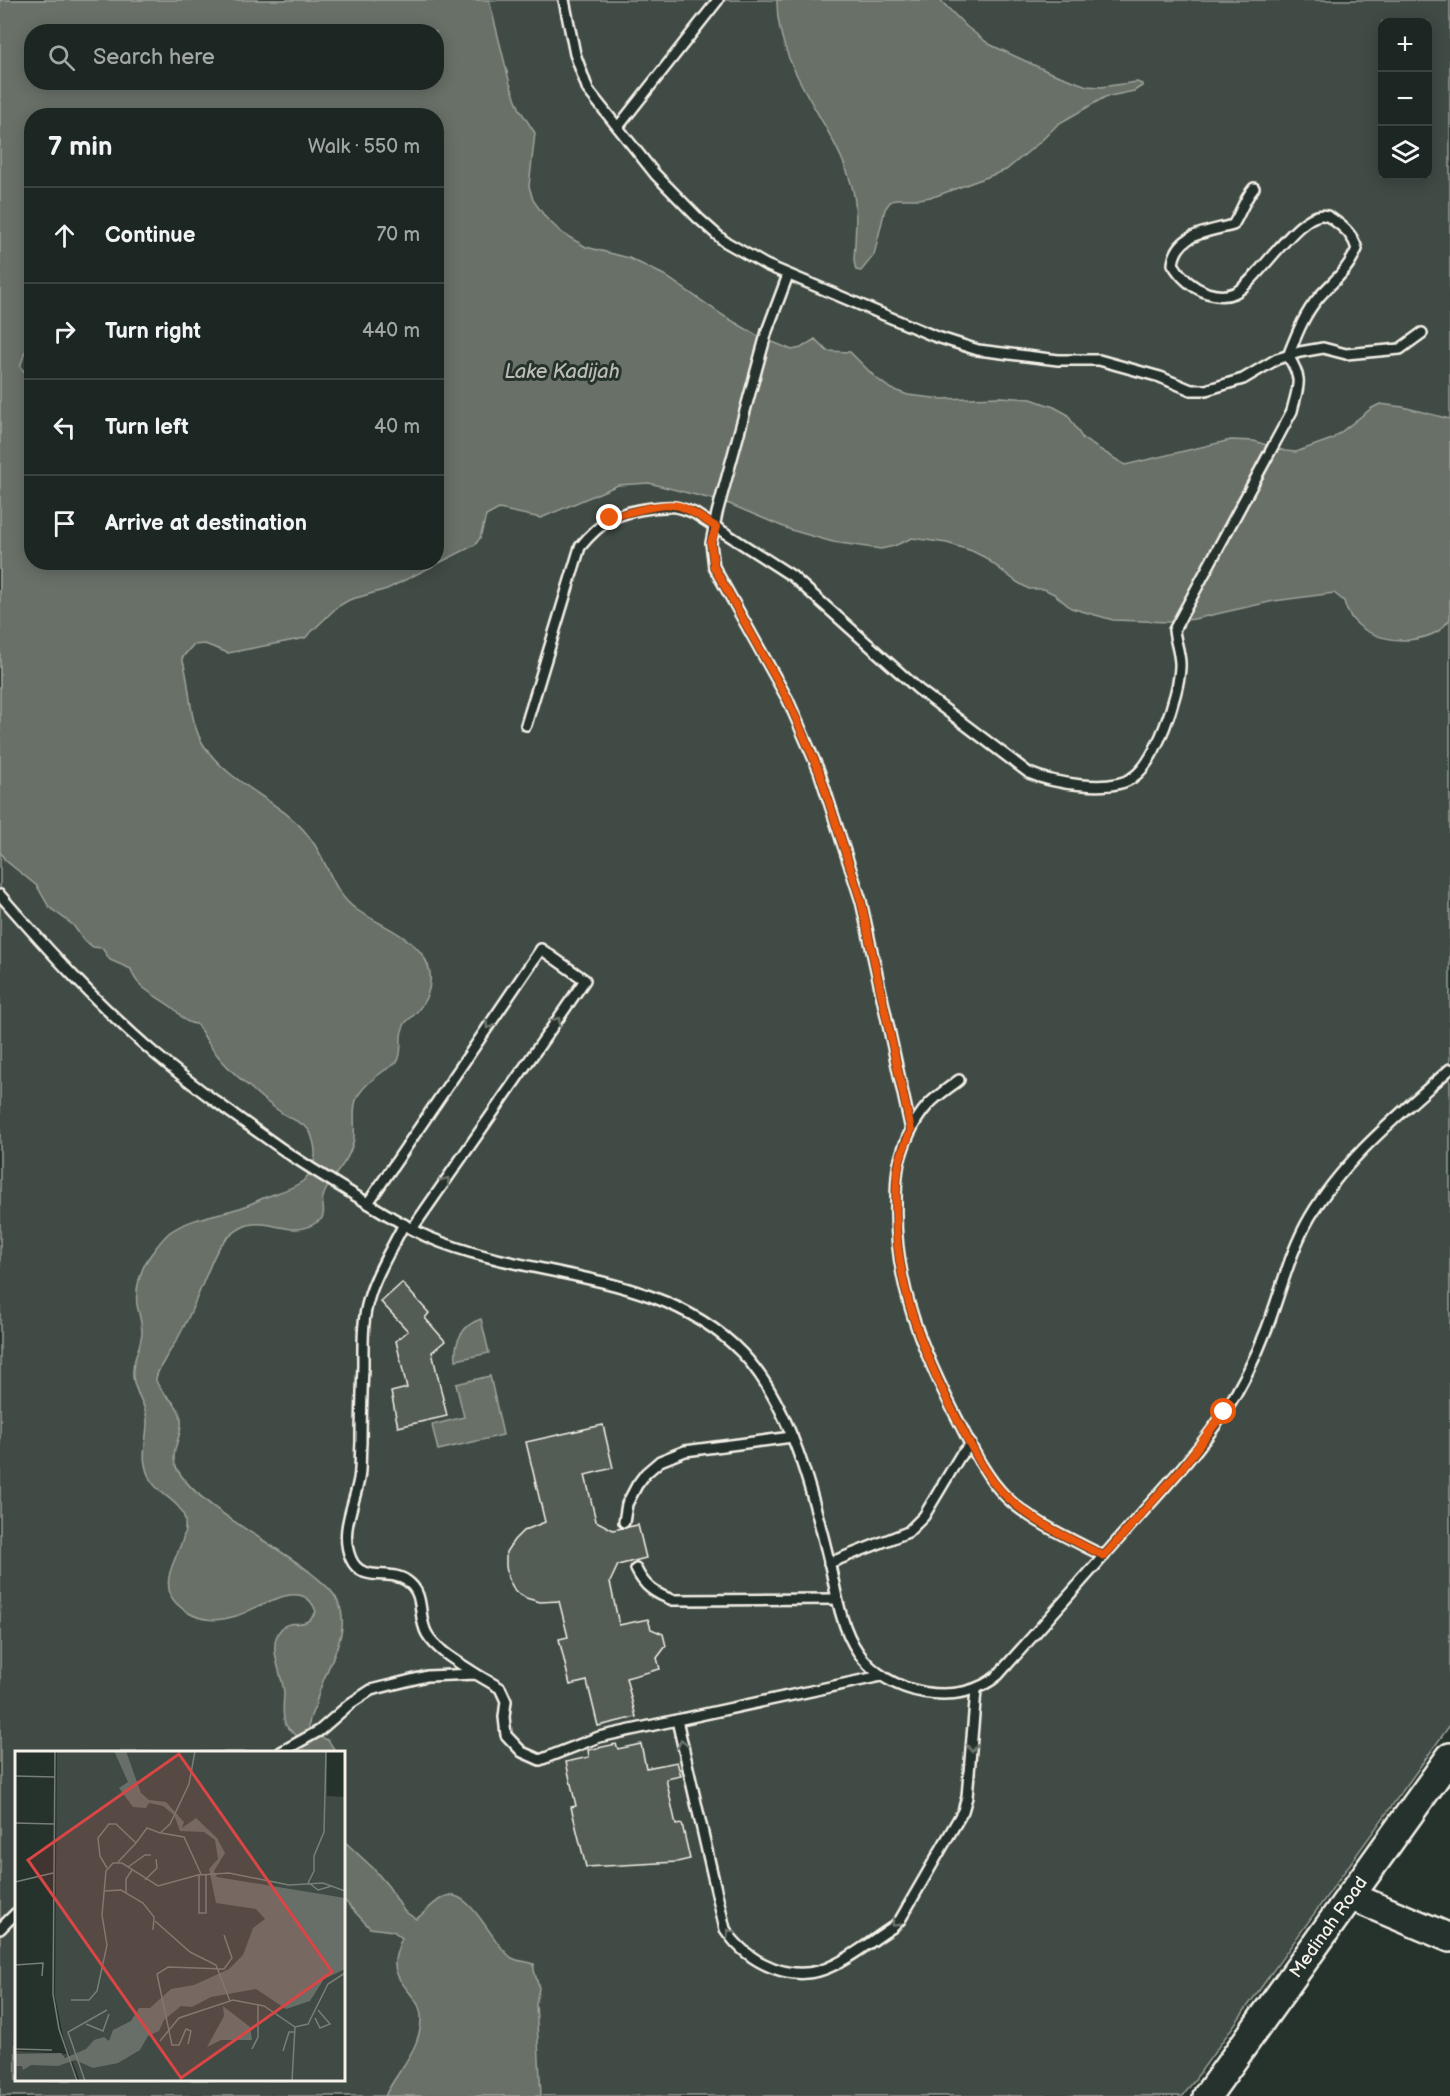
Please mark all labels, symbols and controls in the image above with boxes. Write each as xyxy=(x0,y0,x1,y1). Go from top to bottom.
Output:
map controls xyxy=(1378,18,1432,180)
button: + xyxy=(1378,18,1432,72)
search box xyxy=(24,24,444,90)
icon: search xyxy=(45,41,78,74)
text: Search here xyxy=(93,44,215,71)
button: − xyxy=(1378,72,1432,126)
button: layers xyxy=(1378,126,1432,180)
text: 7 min xyxy=(48,132,112,163)
text: Walk · 550 m xyxy=(308,135,420,159)
icon: ahead xyxy=(48,219,81,252)
text: Continue xyxy=(105,222,195,249)
text: 70 m xyxy=(376,223,420,247)
icon: right xyxy=(48,315,81,348)
text: Turn right xyxy=(105,318,201,345)
text: 440 m xyxy=(362,319,420,343)
water label: Lake Kadijah xyxy=(504,360,620,384)
icon: left xyxy=(48,411,81,444)
text: Turn left xyxy=(105,414,189,441)
text: 40 m xyxy=(374,415,420,439)
route end xyxy=(596,504,622,530)
icon: arrive xyxy=(48,507,81,540)
text: Arrive at destination xyxy=(105,510,307,537)
one-way arrow xyxy=(550,1016,561,1027)
one-way arrow xyxy=(485,1019,496,1030)
one-way arrow xyxy=(439,1176,450,1187)
route start xyxy=(1210,1398,1236,1424)
one-way arrow xyxy=(677,1740,690,1750)
one-way arrow xyxy=(966,1744,979,1753)
inset map xyxy=(15,1751,345,2081)
street label: Medinah Road xyxy=(1285,1873,1372,1982)
one-way arrow xyxy=(892,1916,902,1927)
one-way arrow xyxy=(726,1928,737,1939)

